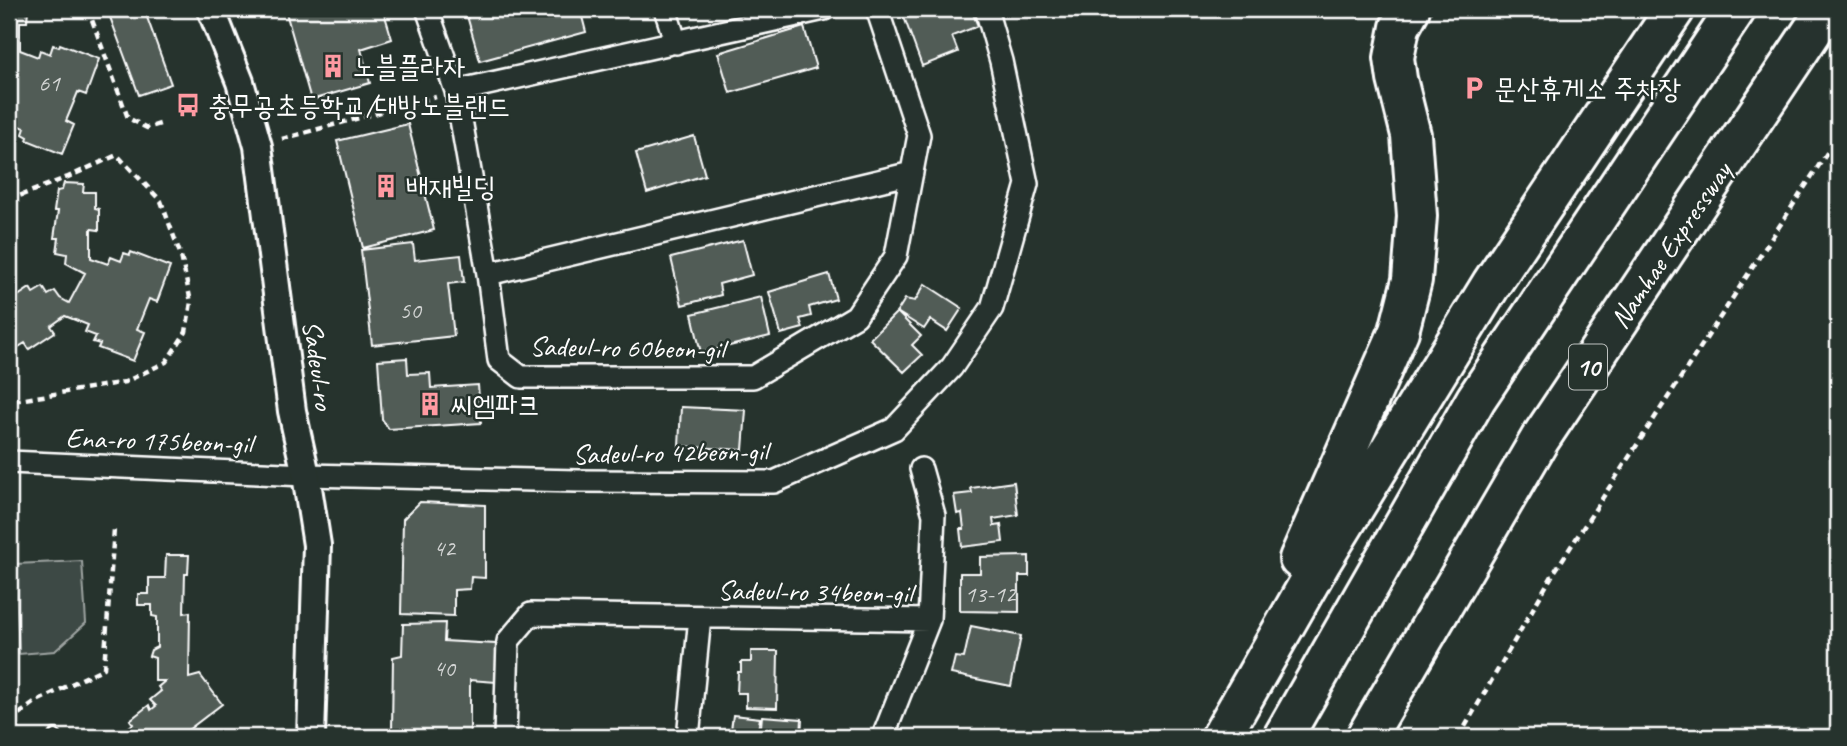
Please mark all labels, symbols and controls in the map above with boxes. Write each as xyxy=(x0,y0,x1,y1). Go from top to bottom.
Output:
place label: 노블플라자 xyxy=(353,49,466,84)
building icon: 노블플라자 xyxy=(319,52,347,80)
house number: 61 xyxy=(38,68,61,98)
place label: 문산휴게소 주차장 xyxy=(1494,71,1681,106)
parking icon: 문산휴게소 주차장 xyxy=(1460,74,1488,102)
place label: 충무공초등학교/대방노블랜드 xyxy=(208,88,510,123)
bus stop icon: 충무공초등학교/대방노블랜드 xyxy=(174,91,202,119)
street label: Namhae Expressway xyxy=(1602,153,1740,335)
place label: 배재빌딩 xyxy=(406,169,496,204)
building icon: 배재빌딩 xyxy=(372,172,400,200)
house number: 50 xyxy=(399,295,423,325)
street label: Sadeul-ro xyxy=(295,318,342,414)
street label: Sadeul-ro 60beon-gil xyxy=(529,328,730,367)
road number: 10 xyxy=(1569,344,1607,390)
place label: 씨엠파크 xyxy=(450,387,540,422)
building icon: 씨엠파크 xyxy=(416,390,444,418)
street label: Ena-ro 175beon-gil xyxy=(65,420,258,461)
street label: Sadeul-ro 42beon-gil xyxy=(572,433,773,472)
house number: 42 xyxy=(433,533,457,563)
street label: Sadeul-ro 34beon-gil xyxy=(717,572,918,611)
house number: 13-12 xyxy=(964,579,1018,609)
house number: 40 xyxy=(433,653,457,683)

